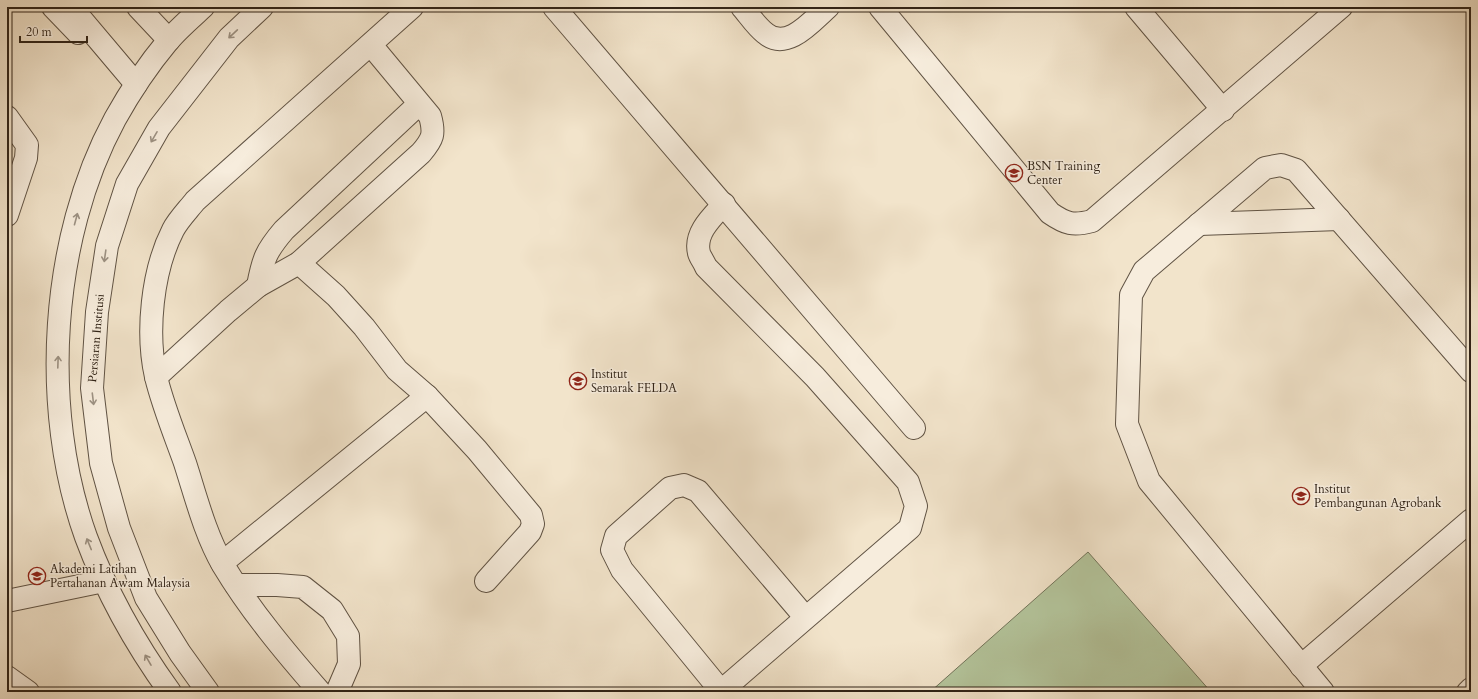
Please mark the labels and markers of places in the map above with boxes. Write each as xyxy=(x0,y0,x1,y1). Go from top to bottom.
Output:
place label: BSN Training Center xyxy=(1027,158,1100,188)
school or university icon: BSN Training Center xyxy=(1004,163,1024,183)
place label: Institut Semarak FELDA xyxy=(591,366,677,396)
school or university icon: Institut Semarak FELDA xyxy=(568,371,588,391)
place label: Institut Pembangunan Agrobank xyxy=(1314,481,1442,511)
school or university icon: Institut Pembangunan Agrobank xyxy=(1291,486,1311,506)
place label: Akademi Latihan Pertahanan Awam Malaysia xyxy=(50,561,191,591)
school or university icon: Akademi Latihan Pertahanan Awam Malaysia xyxy=(27,566,47,586)

